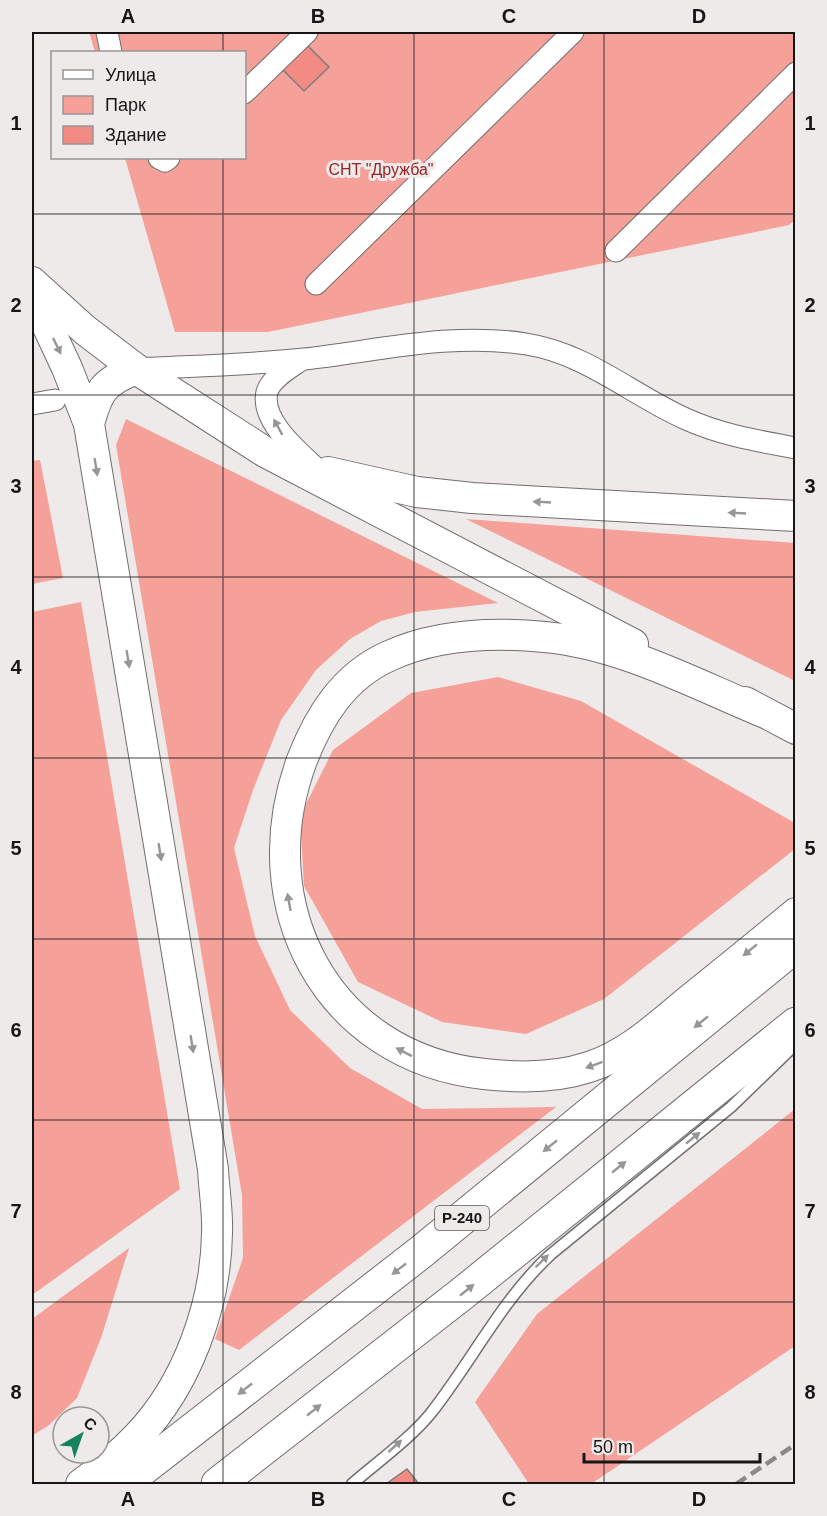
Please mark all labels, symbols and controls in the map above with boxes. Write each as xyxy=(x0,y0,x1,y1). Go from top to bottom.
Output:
text: A xyxy=(121,5,135,27)
text: B xyxy=(311,5,325,27)
text: C xyxy=(502,5,516,27)
text: D xyxy=(692,5,706,27)
legend xyxy=(51,51,246,159)
text: Улица xyxy=(105,65,157,85)
text: Парк xyxy=(105,95,146,115)
text: 1 xyxy=(10,112,22,134)
text: 1 xyxy=(804,112,816,134)
text: Здание xyxy=(105,125,166,145)
park label: СНТ "Дружба" xyxy=(329,161,434,178)
text: 2 xyxy=(10,294,22,316)
text: 2 xyxy=(804,294,816,316)
one-way arrow xyxy=(52,337,61,354)
one-way arrow xyxy=(273,418,283,435)
one-way arrow xyxy=(92,457,101,476)
text: 3 xyxy=(10,475,22,497)
text: 3 xyxy=(804,475,816,497)
one-way arrow xyxy=(533,497,552,506)
one-way arrow xyxy=(728,508,747,517)
one-way arrow xyxy=(124,650,133,669)
text: 4 xyxy=(10,656,22,678)
text: 4 xyxy=(804,656,816,678)
text: 5 xyxy=(10,837,22,859)
text: 5 xyxy=(804,837,816,859)
one-way arrow xyxy=(156,842,165,861)
one-way arrow xyxy=(284,892,293,911)
one-way arrow xyxy=(742,944,758,957)
one-way arrow xyxy=(694,1016,709,1028)
text: 6 xyxy=(10,1019,22,1041)
text: 6 xyxy=(804,1019,816,1041)
one-way arrow xyxy=(188,1035,197,1054)
one-way arrow xyxy=(395,1047,412,1056)
one-way arrow xyxy=(585,1061,603,1070)
one-way arrow xyxy=(686,1133,701,1145)
one-way arrow xyxy=(543,1139,558,1151)
one-way arrow xyxy=(611,1161,626,1174)
text: 7 xyxy=(10,1200,22,1222)
text: 7 xyxy=(804,1200,816,1222)
road number: Р-240 xyxy=(435,1206,489,1230)
one-way arrow xyxy=(535,1255,549,1269)
one-way arrow xyxy=(391,1262,407,1275)
one-way arrow xyxy=(459,1283,475,1296)
text: 8 xyxy=(10,1381,22,1403)
text: 8 xyxy=(804,1381,816,1403)
one-way arrow xyxy=(238,1382,253,1394)
one-way arrow xyxy=(306,1404,321,1416)
north arrow xyxy=(51,1405,111,1465)
text: С xyxy=(80,1414,101,1434)
scale bar xyxy=(584,1426,760,1464)
text: 50 m xyxy=(593,1437,633,1457)
one-way arrow xyxy=(387,1440,402,1453)
text: A xyxy=(121,1488,135,1510)
text: B xyxy=(311,1488,325,1510)
text: C xyxy=(502,1488,516,1510)
text: D xyxy=(692,1488,706,1510)

